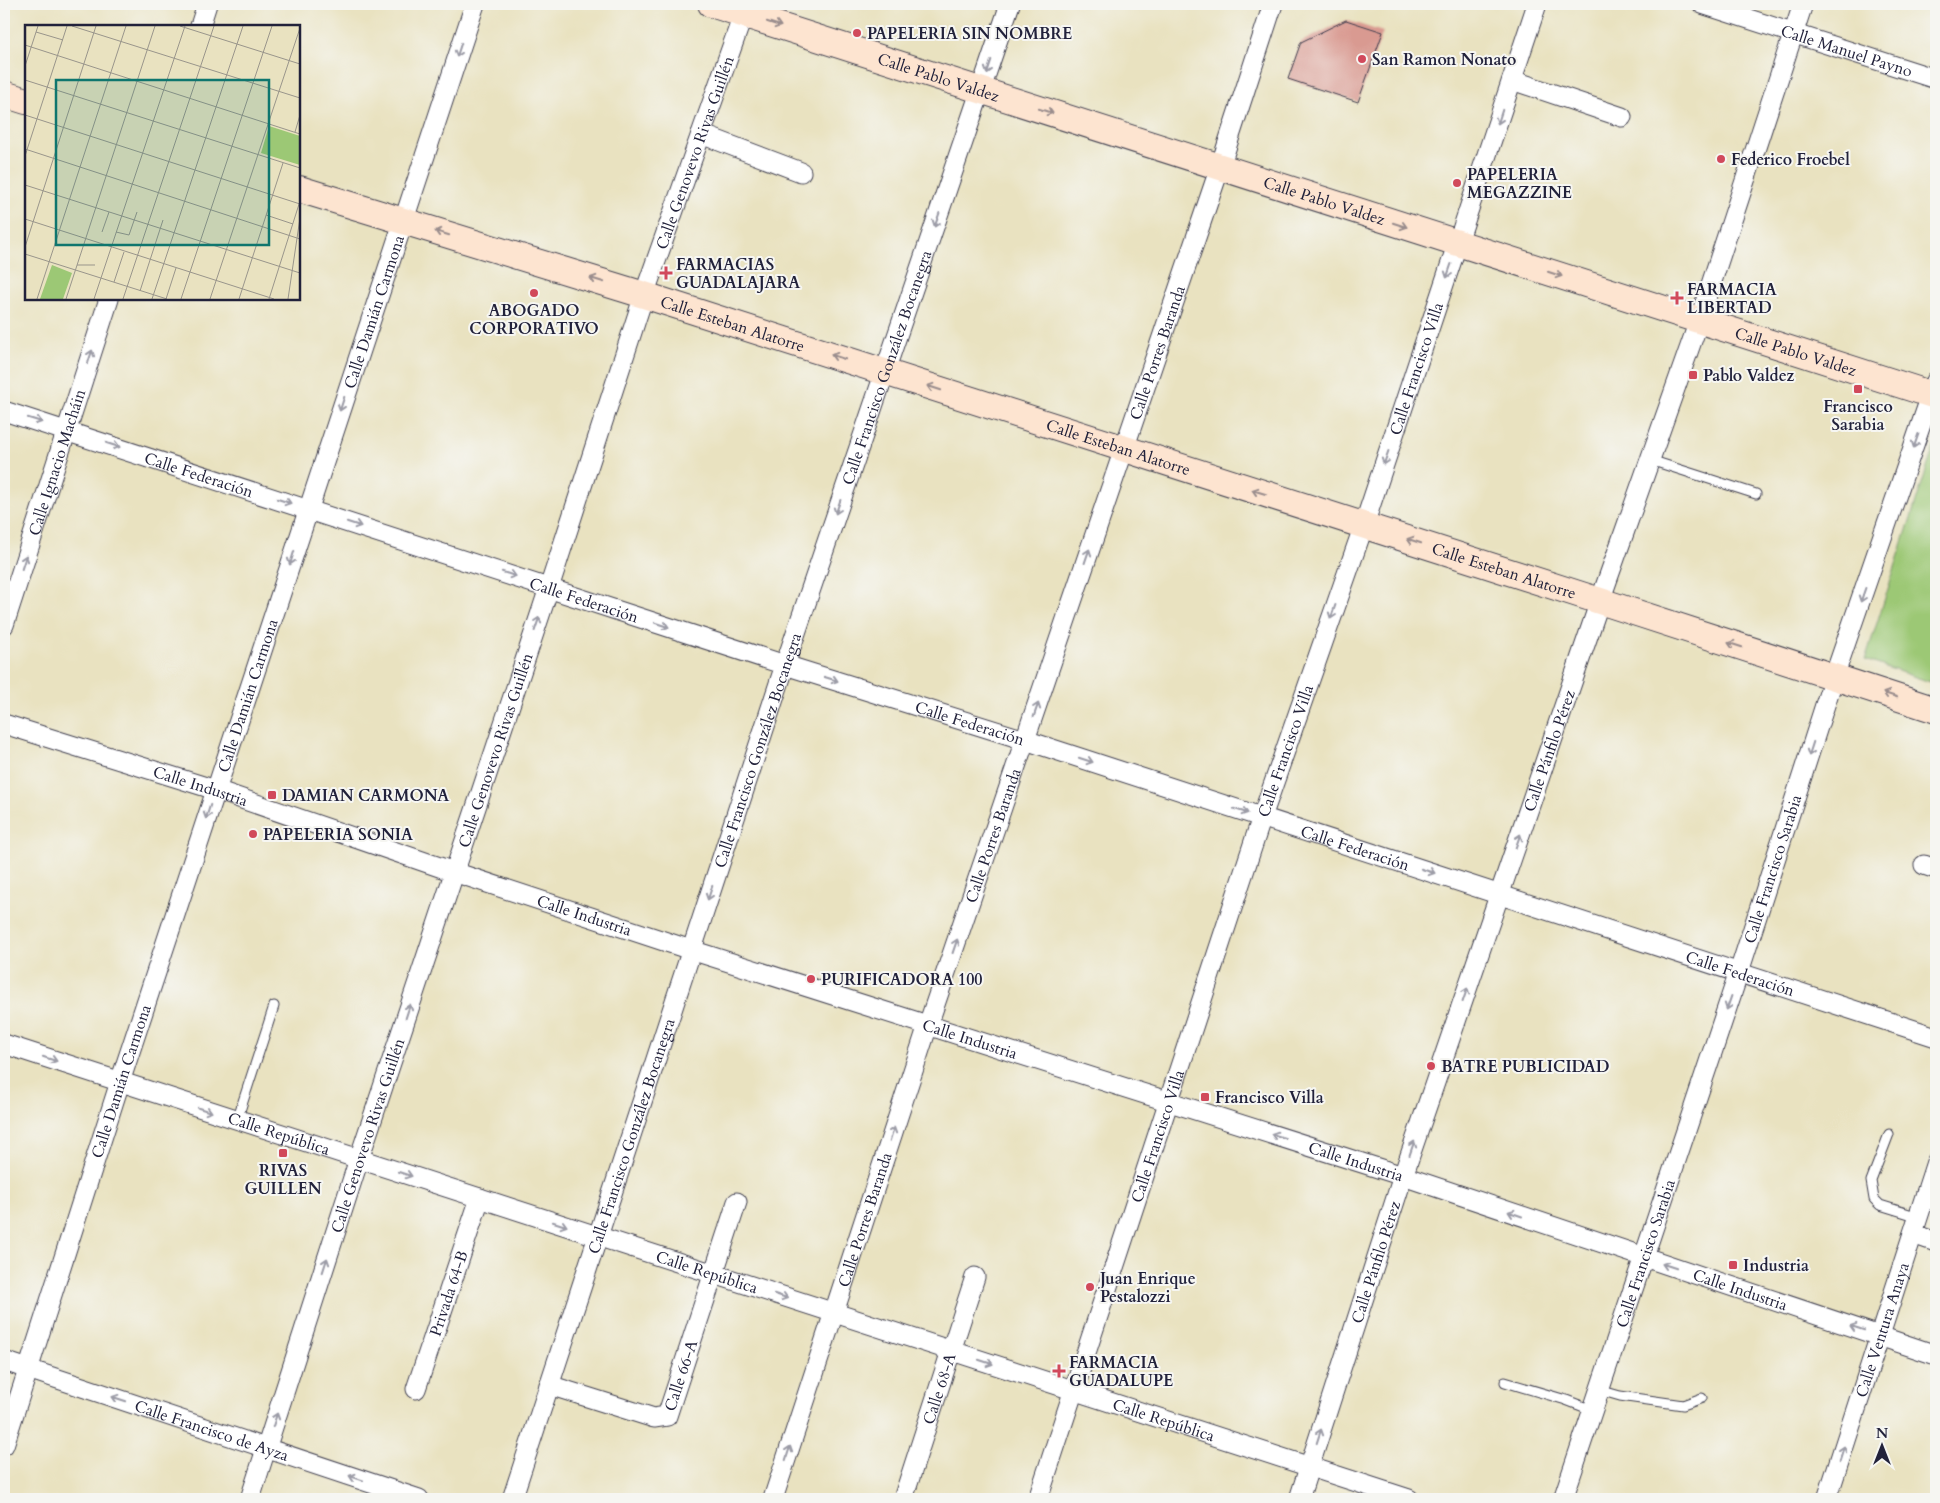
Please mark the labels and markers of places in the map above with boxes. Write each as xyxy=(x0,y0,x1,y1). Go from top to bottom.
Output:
place label: PAPELERIA SIN NOMBRE xyxy=(867,23,1072,45)
marker: PAPELERIA SIN NOMBRE xyxy=(851,27,863,39)
place label: San Ramon Nonato xyxy=(1372,49,1516,71)
marker: San Ramon Nonato xyxy=(1356,53,1368,65)
place label: Federico Froebel xyxy=(1731,149,1850,171)
marker: Federico Froebel xyxy=(1715,153,1727,165)
place label: PAPELERIA MEGAZZINE xyxy=(1467,164,1572,204)
marker: PAPELERIA MEGAZZINE xyxy=(1451,177,1463,189)
place label: FARMACIAS GUADALAJARA xyxy=(676,254,800,294)
marker: FARMACIAS GUADALAJARA xyxy=(660,267,672,279)
place label: FARMACIA LIBERTAD xyxy=(1687,279,1777,319)
marker: ABOGADO CORPORATIVO xyxy=(528,287,540,299)
marker: FARMACIA LIBERTAD xyxy=(1671,292,1683,304)
place label: ABOGADO CORPORATIVO xyxy=(469,300,599,340)
place label: Pablo Valdez xyxy=(1703,365,1794,385)
marker: Pablo Valdez xyxy=(1687,369,1699,381)
marker: Francisco Sarabia xyxy=(1852,383,1864,395)
place label: Francisco Sarabia xyxy=(1823,396,1893,436)
place label: DAMIAN CARMONA xyxy=(282,785,449,807)
marker: DAMIAN CARMONA xyxy=(266,789,278,801)
place label: PAPELERIA SONIA xyxy=(263,824,413,846)
marker: PAPELERIA SONIA xyxy=(247,828,259,840)
place label: PURIFICADORA 100 xyxy=(821,969,983,991)
marker: PURIFICADORA 100 xyxy=(805,973,817,985)
place label: BATRE PUBLICIDAD xyxy=(1441,1056,1609,1078)
marker: BATRE PUBLICIDAD xyxy=(1425,1060,1437,1072)
place label: Francisco Villa xyxy=(1215,1087,1324,1109)
marker: Francisco Villa xyxy=(1199,1091,1211,1103)
marker: RIVAS GUILLEN xyxy=(277,1147,289,1159)
place label: RIVAS GUILLEN xyxy=(244,1160,322,1200)
place label: Industria xyxy=(1743,1255,1809,1277)
marker: Industria xyxy=(1727,1259,1739,1271)
place label: Juan Enrique Pestalozzi xyxy=(1098,1268,1196,1308)
marker: Juan Enrique Pestalozzi xyxy=(1084,1281,1096,1293)
place label: FARMACIA GUADALUPE xyxy=(1069,1352,1173,1392)
marker: FARMACIA GUADALUPE xyxy=(1053,1365,1065,1377)

